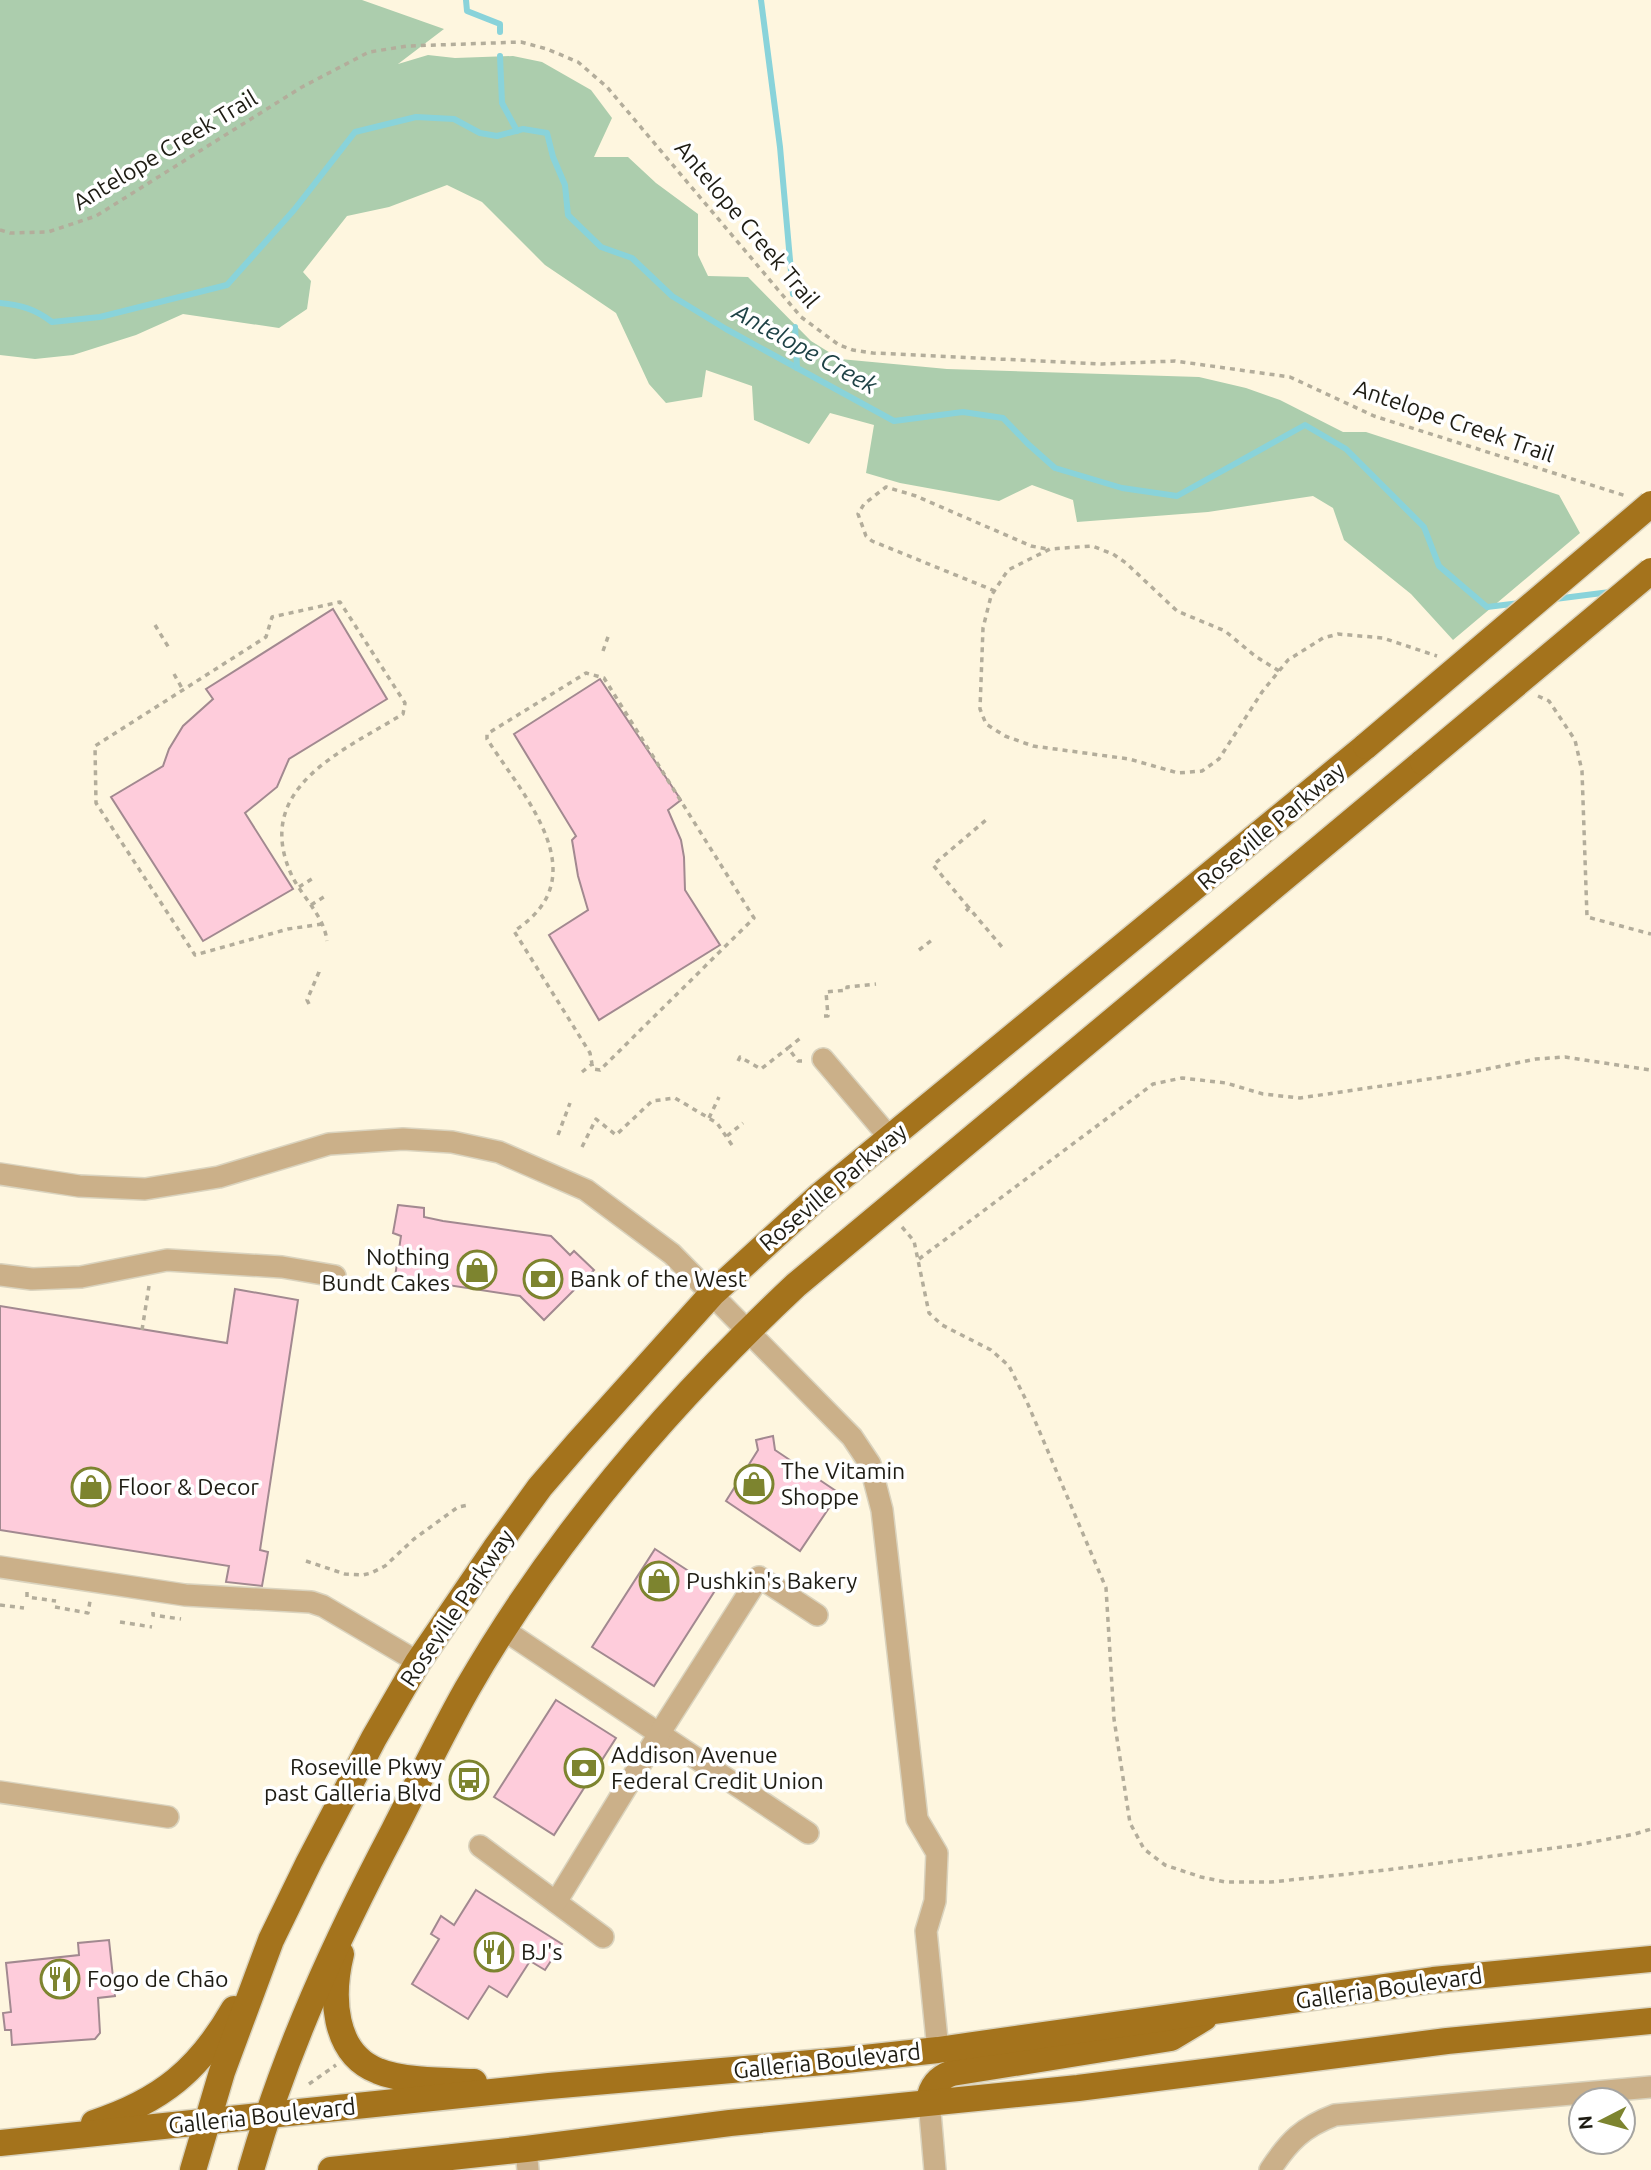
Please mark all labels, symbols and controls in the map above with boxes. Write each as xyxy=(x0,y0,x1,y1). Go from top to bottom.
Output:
street label: Antelope Creek Trail xyxy=(68,85,261,214)
street label: Antelope Creek Trail xyxy=(670,135,824,312)
water label: Antelope Creek xyxy=(727,297,883,400)
street label: Antelope Creek Trail xyxy=(1351,375,1557,467)
street label: Roseville Parkway xyxy=(1192,757,1349,894)
street label: Roseville Parkway xyxy=(754,1118,911,1255)
place label: Nothing Bundt Cakes xyxy=(322,1244,450,1295)
shop icon: Nothing Bundt Cakes xyxy=(456,1249,498,1291)
bank icon: Bank of the West xyxy=(522,1258,564,1300)
place label: Bank of the West xyxy=(570,1266,747,1291)
place label: The Vitamin Shoppe xyxy=(781,1458,905,1509)
shop icon: The Vitamin Shoppe xyxy=(733,1463,775,1505)
shop icon: Floor & Decor xyxy=(70,1466,112,1508)
place label: Floor & Decor xyxy=(118,1474,259,1499)
street label: Roseville Parkway xyxy=(395,1525,518,1691)
shop icon: Pushkin's Bakery xyxy=(638,1560,680,1602)
place label: Pushkin's Bakery xyxy=(686,1568,857,1593)
place label: Addison Avenue Federal Credit Union xyxy=(611,1742,824,1793)
bank icon: Addison Avenue Federal Credit Union xyxy=(563,1747,605,1789)
place label: Roseville Pkwy past Galleria Blvd xyxy=(264,1754,442,1805)
bus stop icon: Roseville Pkwy past Galleria Blvd xyxy=(448,1759,490,1801)
restaurant icon: BJ's xyxy=(473,1931,515,1973)
place label: BJ's xyxy=(521,1939,562,1964)
restaurant icon: Fogo de Chão xyxy=(39,1958,81,2000)
street label: Galleria Boulevard xyxy=(1294,1962,1484,2013)
place label: Fogo de Chão xyxy=(87,1966,228,1991)
street label: Galleria Boulevard xyxy=(732,2038,922,2083)
north arrow xyxy=(1567,2086,1637,2156)
street label: Galleria Boulevard xyxy=(167,2093,357,2138)
text: N xyxy=(1573,2115,1597,2131)

